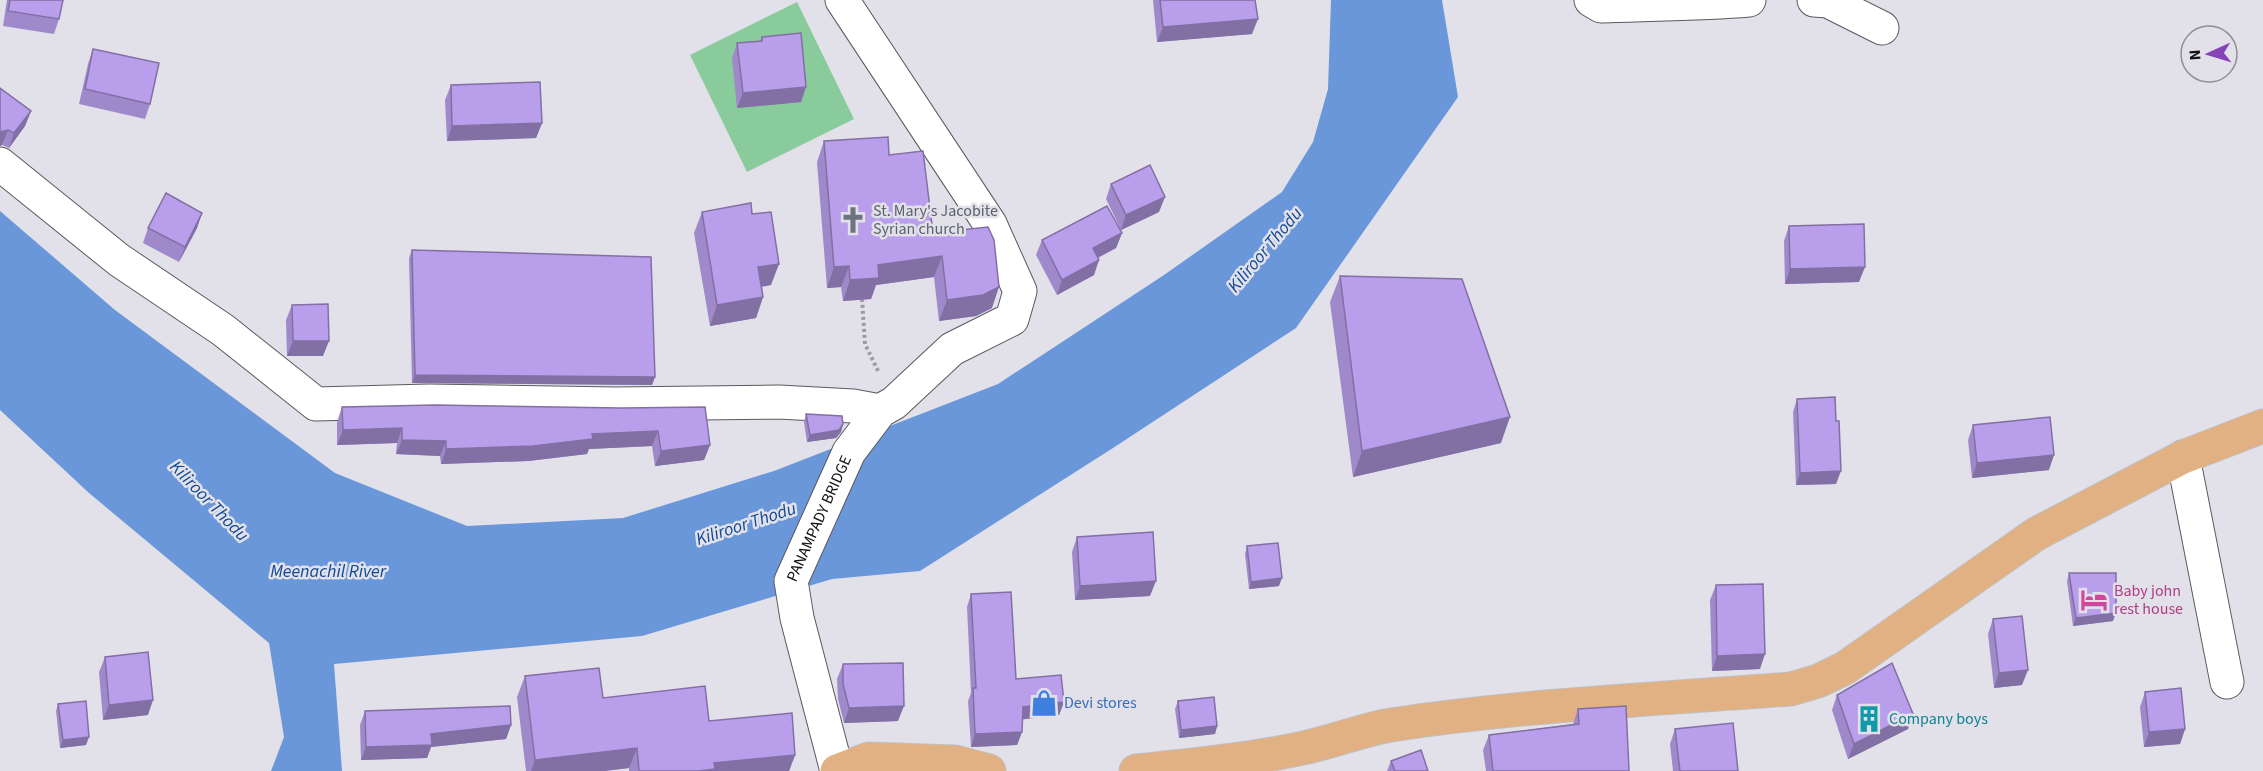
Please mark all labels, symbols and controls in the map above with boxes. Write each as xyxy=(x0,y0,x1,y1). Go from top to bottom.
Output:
north arrow xyxy=(2179,24,2239,84)
text: N xyxy=(2184,49,2206,61)
place label: St. Mary's Jacobite Syrian church xyxy=(873,200,998,240)
water label: Kiliroor Thodu xyxy=(1222,202,1308,298)
church icon: St. Mary's Jacobite Syrian church xyxy=(838,205,868,235)
street label: PANAMPADY BRIDGE xyxy=(781,452,857,585)
water label: Kiliroor Thodu xyxy=(164,455,254,547)
water label: Kiliroor Thodu xyxy=(693,496,799,552)
water label: Meenachil River xyxy=(270,559,387,584)
place label: Baby john rest house xyxy=(2114,580,2183,620)
hotel icon: Baby john rest house xyxy=(2079,585,2109,615)
shop icon: Devi stores xyxy=(1029,688,1059,718)
place label: Devi stores xyxy=(1064,692,1137,714)
building icon: Company boys xyxy=(1854,704,1884,734)
place label: Company boys xyxy=(1889,708,1988,730)

